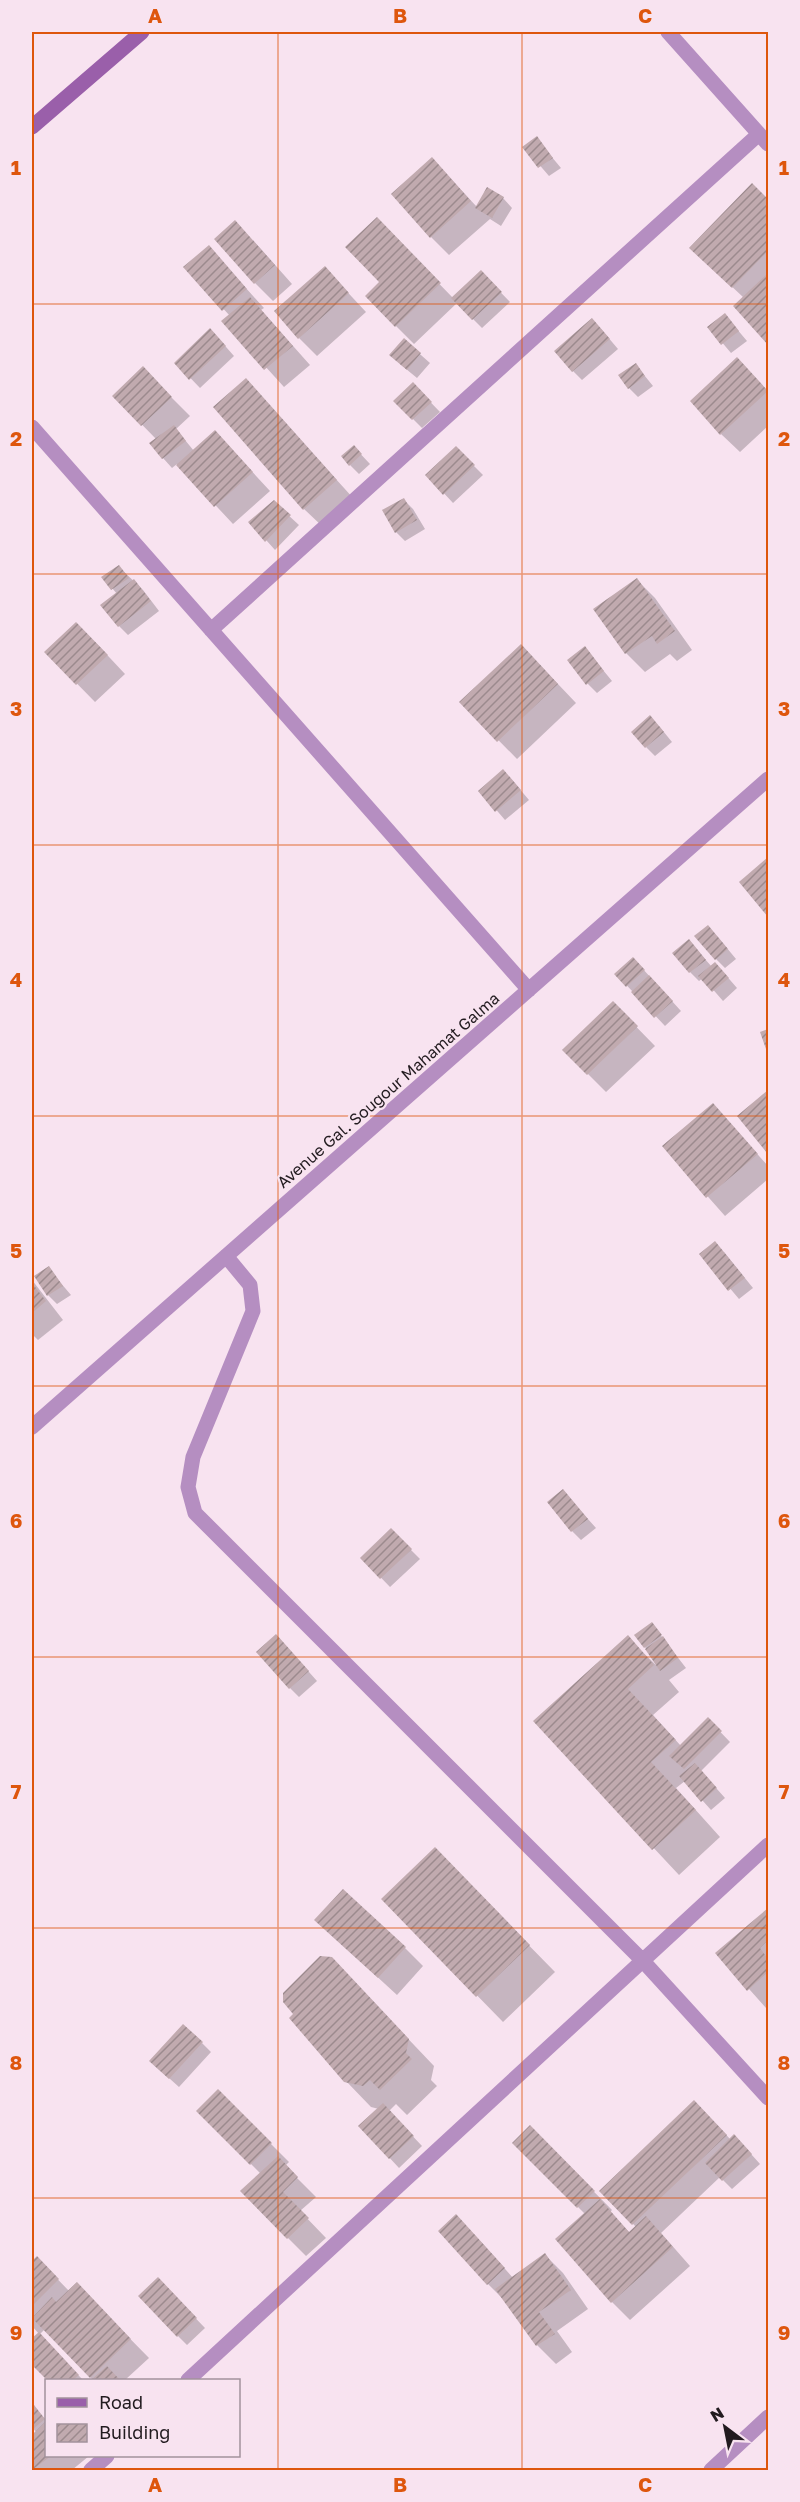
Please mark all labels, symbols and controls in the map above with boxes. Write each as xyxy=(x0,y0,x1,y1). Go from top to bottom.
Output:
text: A xyxy=(148,3,162,27)
text: B xyxy=(393,3,407,27)
text: C xyxy=(638,3,652,27)
text: 1 xyxy=(11,155,21,179)
text: 1 xyxy=(779,155,789,179)
text: 2 xyxy=(10,426,22,450)
text: 2 xyxy=(778,426,790,450)
text: 3 xyxy=(10,696,22,720)
text: 3 xyxy=(778,696,790,720)
text: 4 xyxy=(10,967,22,991)
text: 4 xyxy=(778,967,790,991)
street label: Avenue Gal. Sougour Mahamat Galma xyxy=(273,988,503,1192)
text: 5 xyxy=(10,1238,22,1262)
text: 5 xyxy=(778,1238,790,1262)
text: 6 xyxy=(10,1508,22,1532)
text: 6 xyxy=(778,1508,790,1532)
text: 7 xyxy=(11,1779,22,1803)
text: 7 xyxy=(779,1779,790,1803)
text: 8 xyxy=(10,2050,22,2074)
text: 8 xyxy=(778,2050,790,2074)
text: 9 xyxy=(10,2320,22,2344)
text: 9 xyxy=(778,2320,790,2344)
legend xyxy=(45,2379,240,2457)
text: Road xyxy=(99,2391,143,2413)
north arrow xyxy=(695,2397,755,2457)
text: N xyxy=(707,2403,728,2426)
text: Building xyxy=(99,2421,170,2443)
text: A xyxy=(148,2472,162,2496)
text: B xyxy=(393,2472,407,2496)
text: C xyxy=(638,2472,652,2496)

